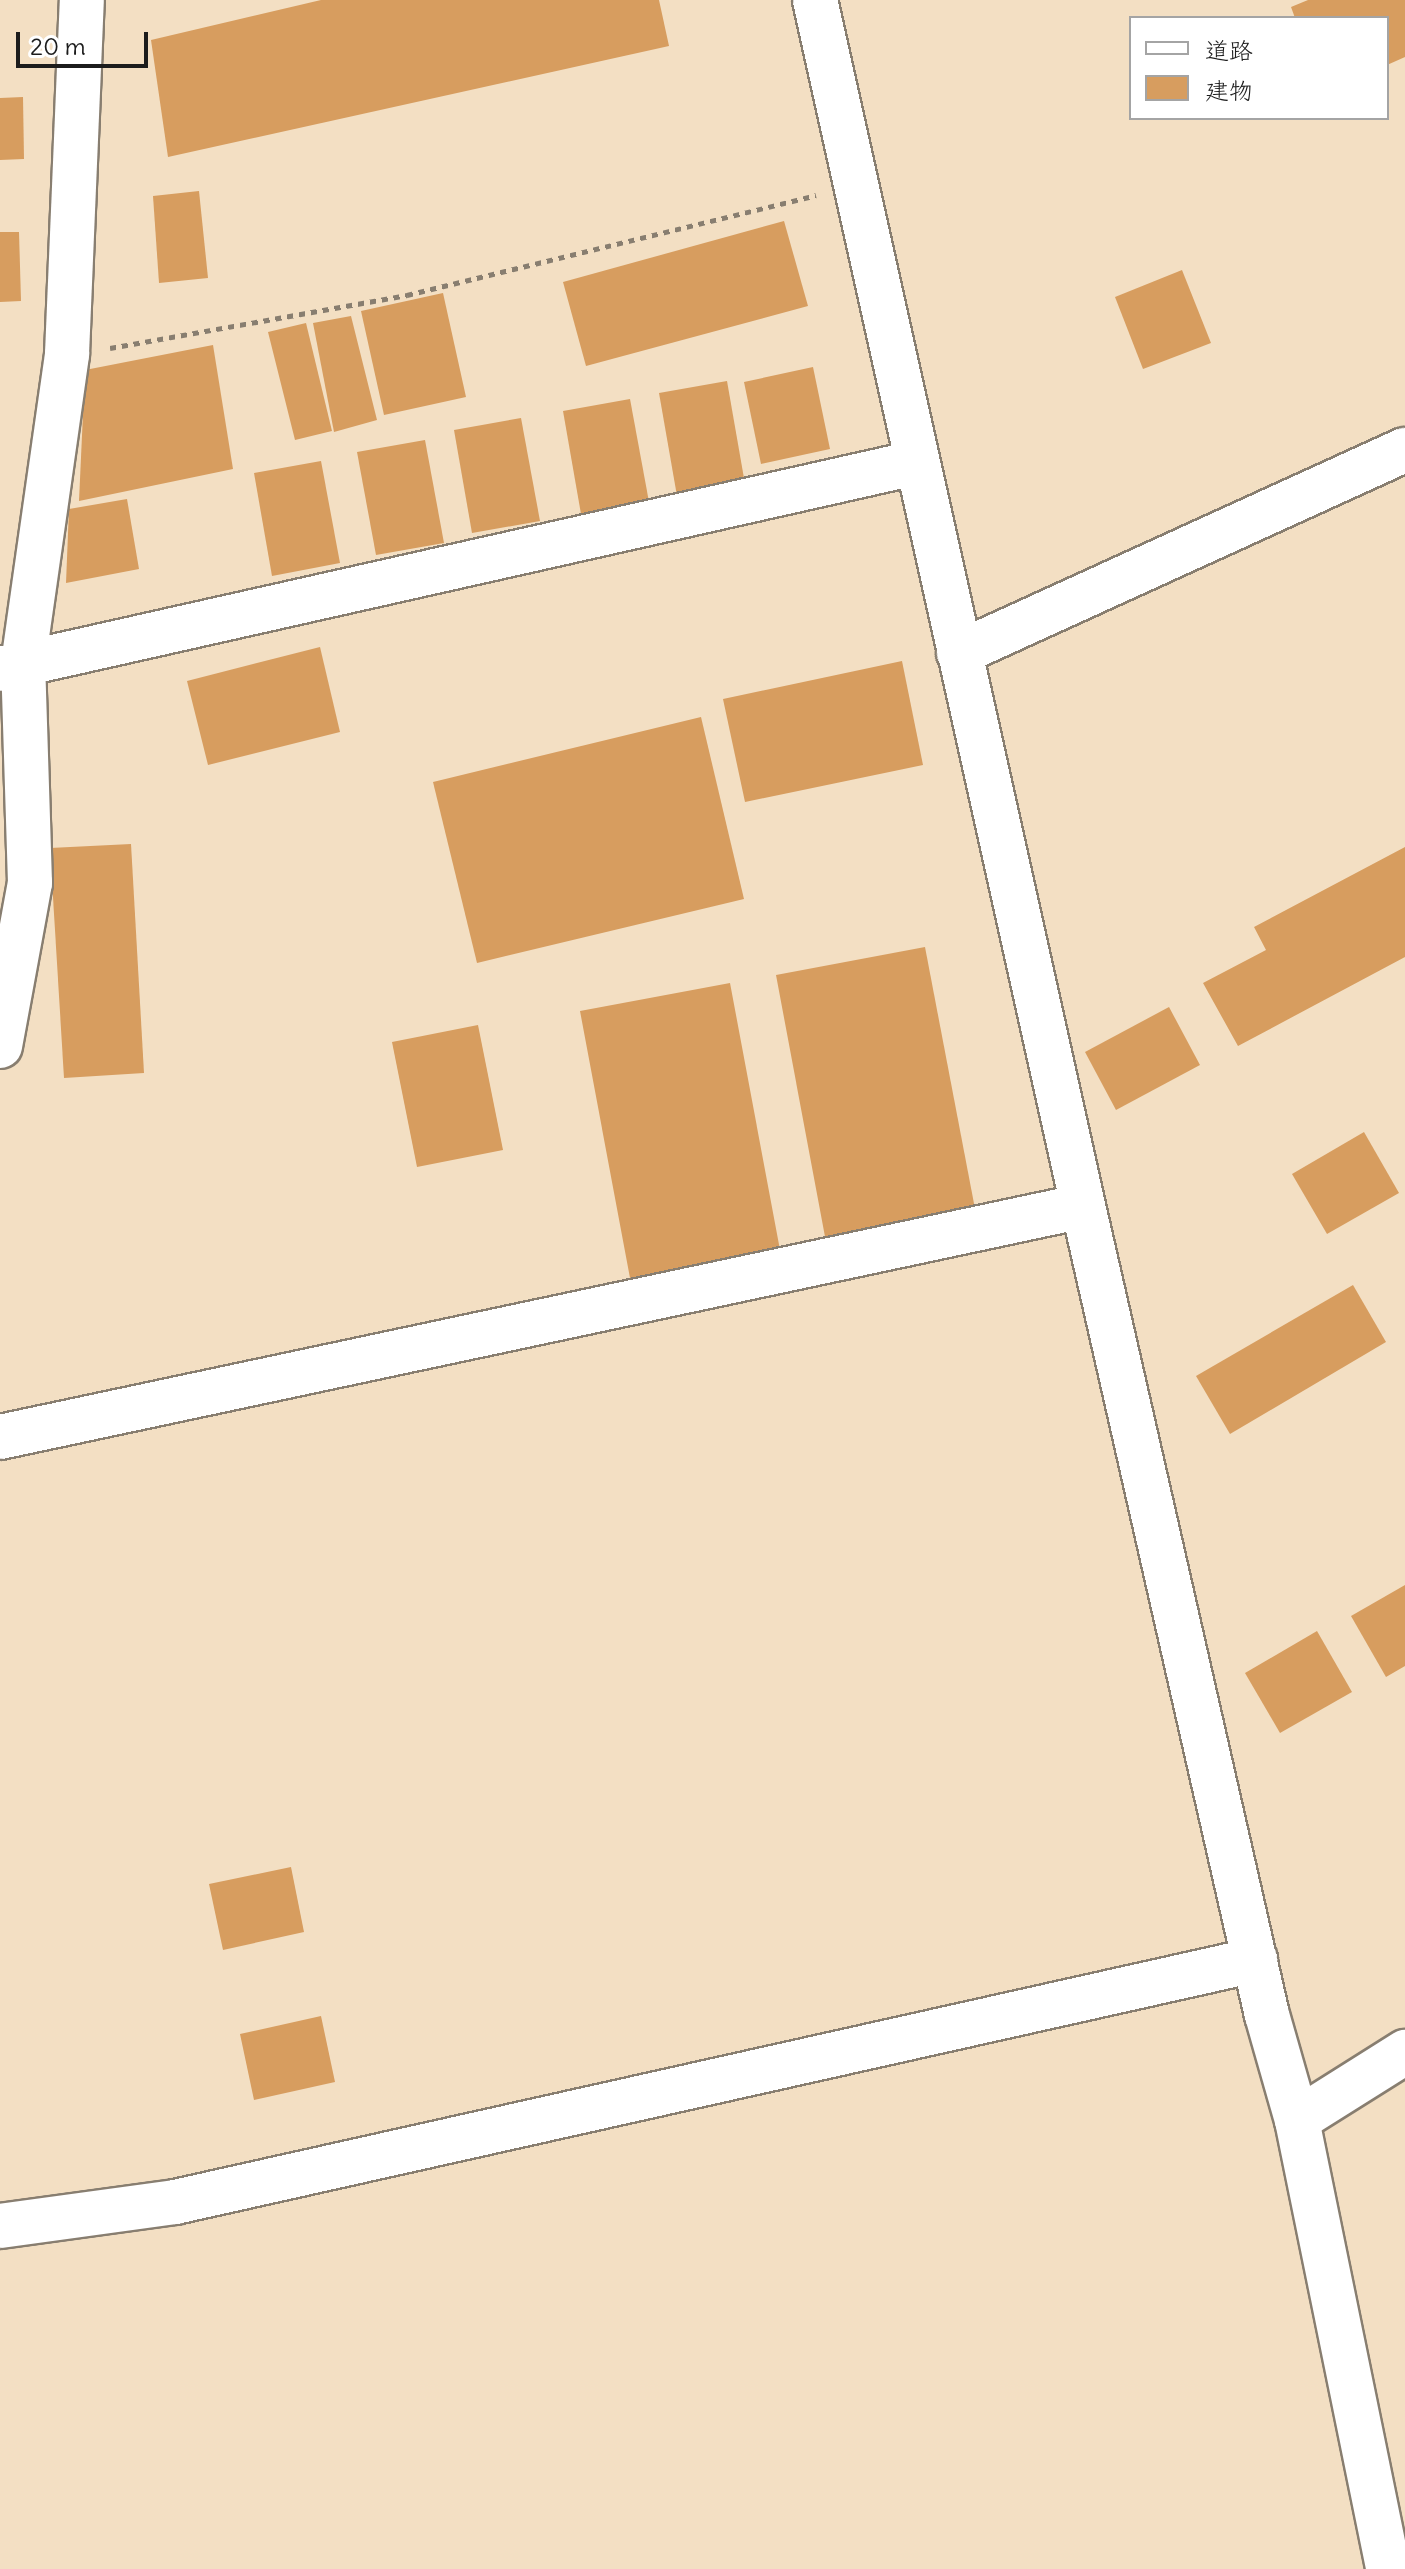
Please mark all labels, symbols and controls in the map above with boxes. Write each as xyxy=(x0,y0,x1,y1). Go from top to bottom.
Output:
scale bar xyxy=(20,16,152,66)
legend xyxy=(1129,16,1389,120)
text: 20 m xyxy=(30,31,86,61)
text: 道路 xyxy=(1205,35,1253,65)
text: 建物 xyxy=(1205,75,1253,105)

